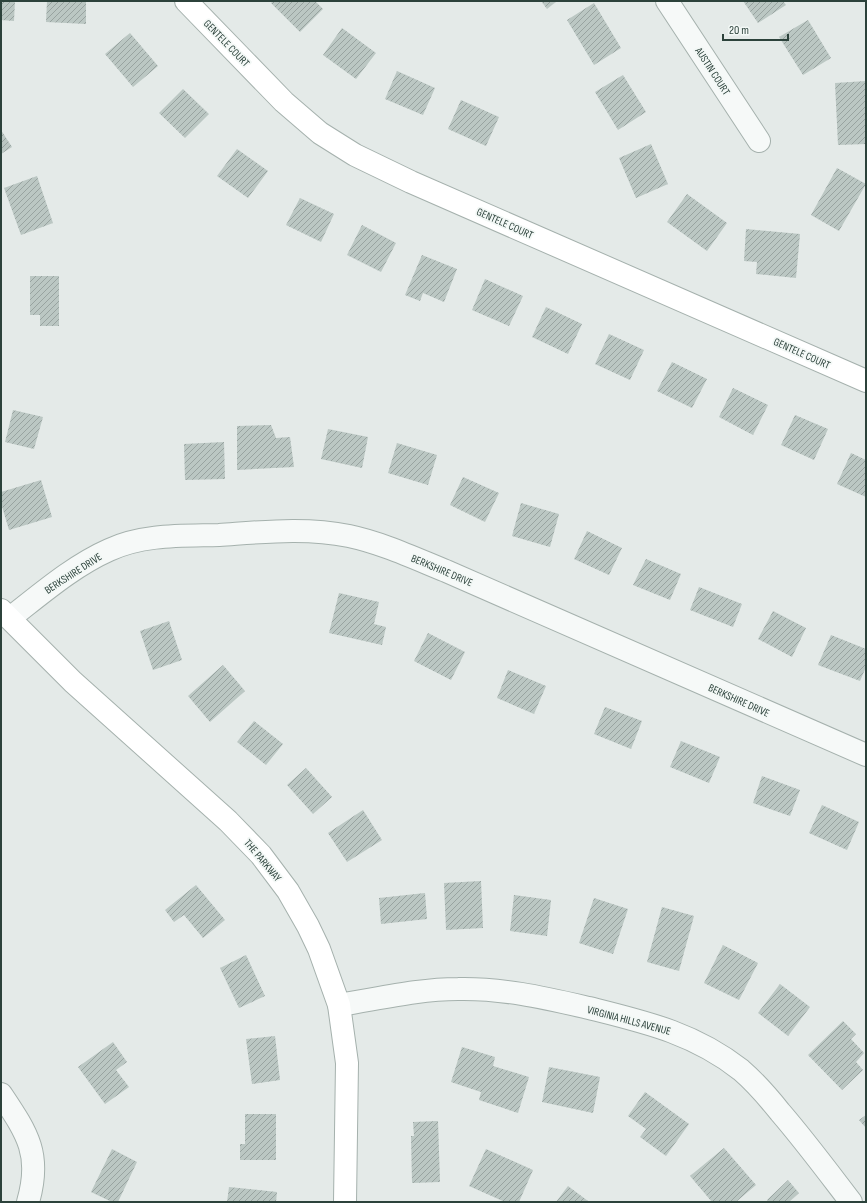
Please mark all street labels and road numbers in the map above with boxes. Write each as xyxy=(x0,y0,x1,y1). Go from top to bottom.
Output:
street label: GENTELE COURT xyxy=(201,17,253,70)
street label: AUSTIN COURT xyxy=(692,44,733,98)
street label: GENTELE COURT xyxy=(474,205,536,242)
street label: GENTELE COURT xyxy=(771,335,833,372)
street label: BERKSHIRE DRIVE xyxy=(42,550,104,597)
street label: BERKSHIRE DRIVE xyxy=(409,552,475,589)
street label: BERKSHIRE DRIVE xyxy=(706,681,771,720)
street label: THE PARKWAY xyxy=(241,836,284,884)
street label: VIRGINIA HILLS AVENUE xyxy=(586,1003,672,1038)

